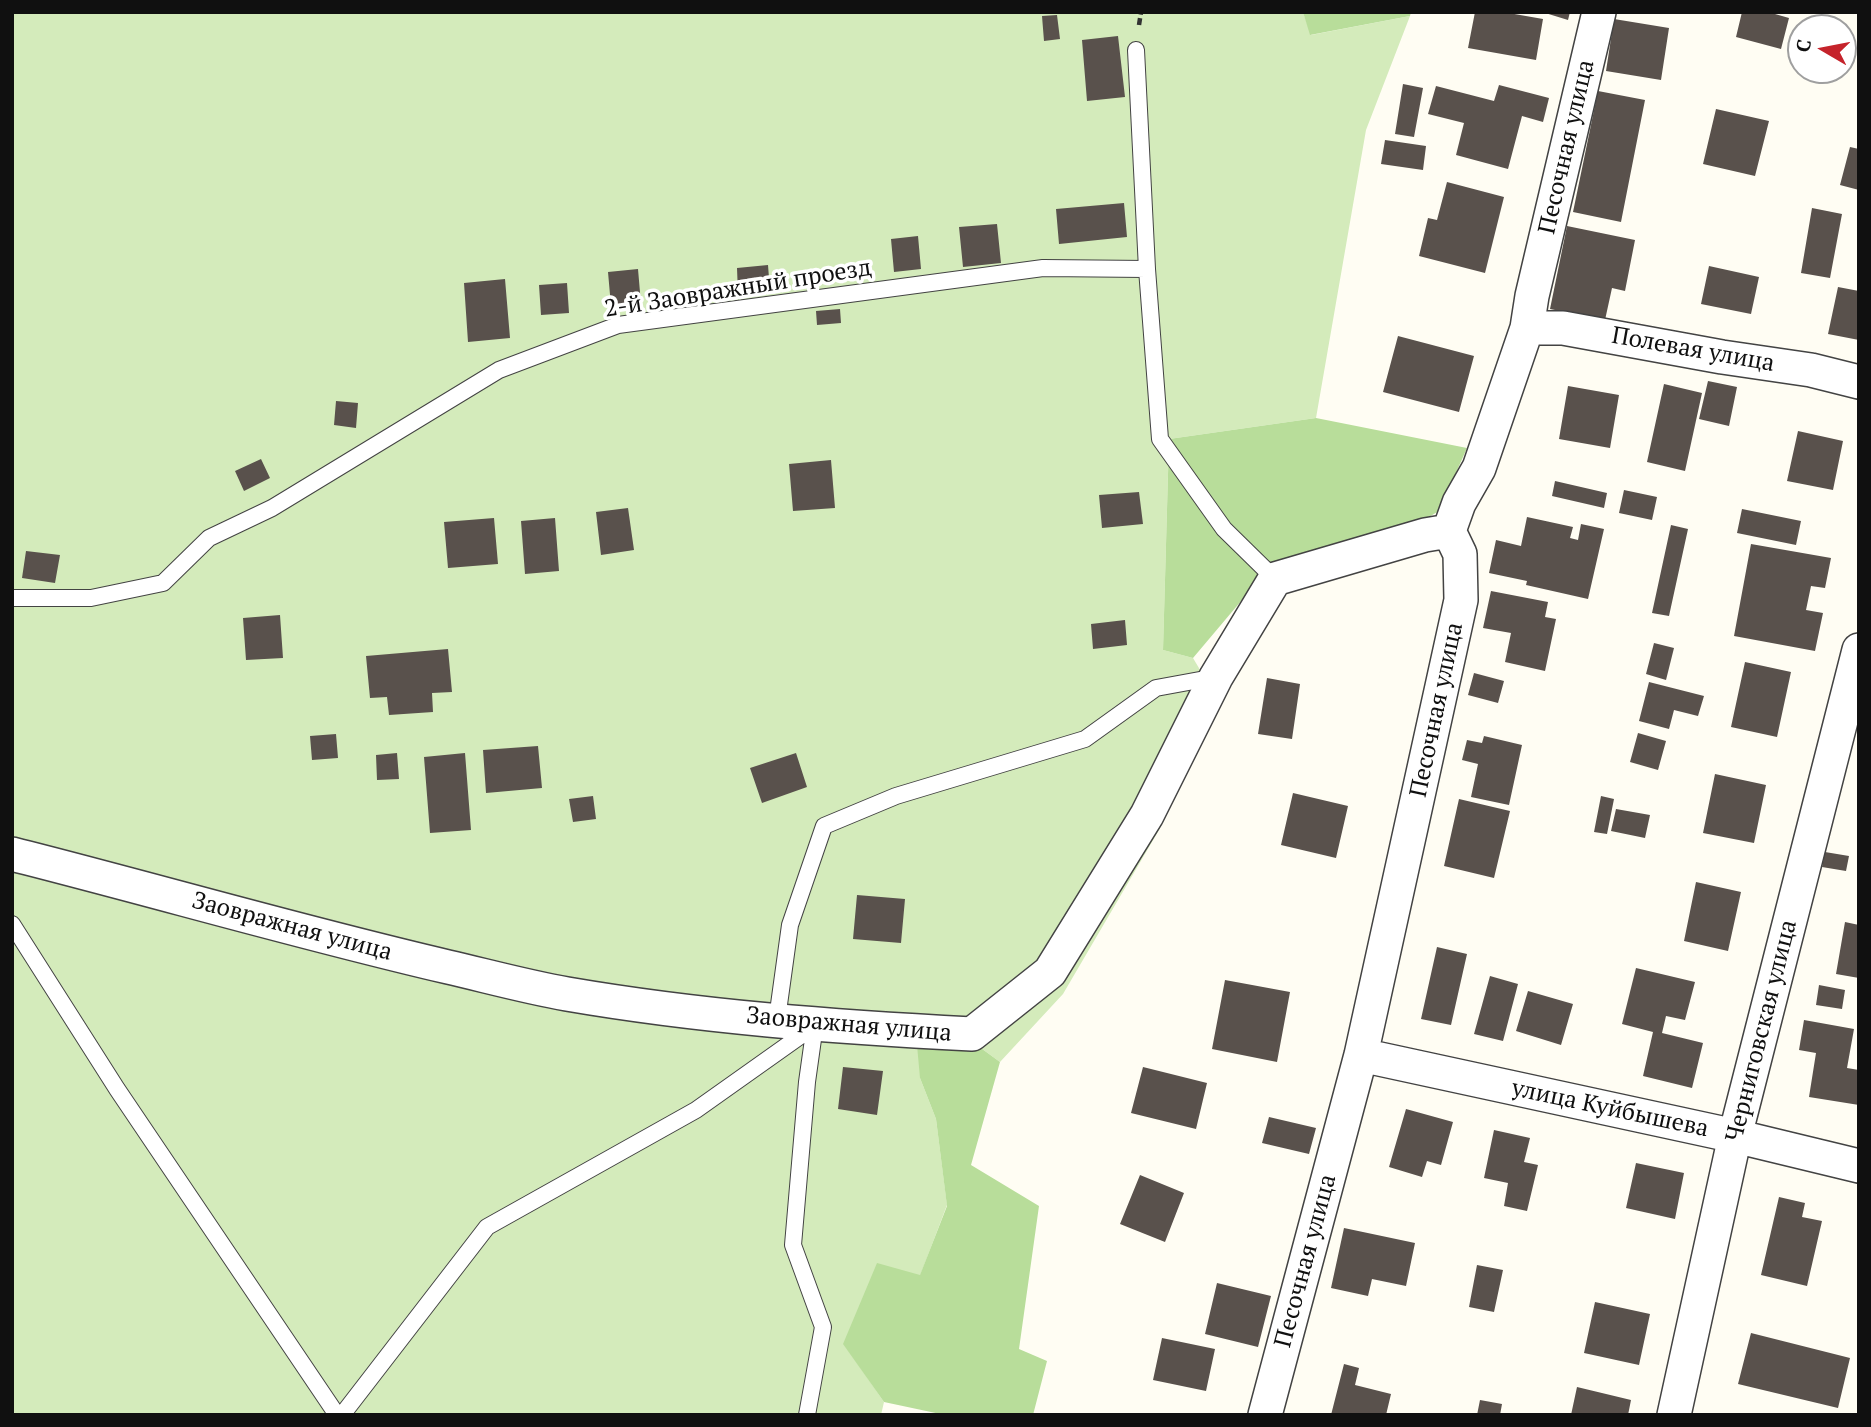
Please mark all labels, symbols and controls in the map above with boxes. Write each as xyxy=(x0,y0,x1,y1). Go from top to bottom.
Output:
north arrow xyxy=(1787,14,1857,84)
text: С xyxy=(1789,37,1816,54)
street label: Песочная улица xyxy=(1533,57,1601,237)
street label: 2-й Заовражный проезд xyxy=(603,254,873,324)
street label: Полевая улица xyxy=(1609,322,1777,378)
street label: Песочная улица xyxy=(1404,620,1470,800)
street label: Заовражная улица xyxy=(189,886,395,968)
street label: Черниговская улица xyxy=(1721,917,1803,1145)
street label: Заовражная улица xyxy=(745,1002,953,1048)
street label: улица Куйбышева xyxy=(1509,1074,1711,1144)
street label: Песочная улица xyxy=(1269,1171,1343,1351)

